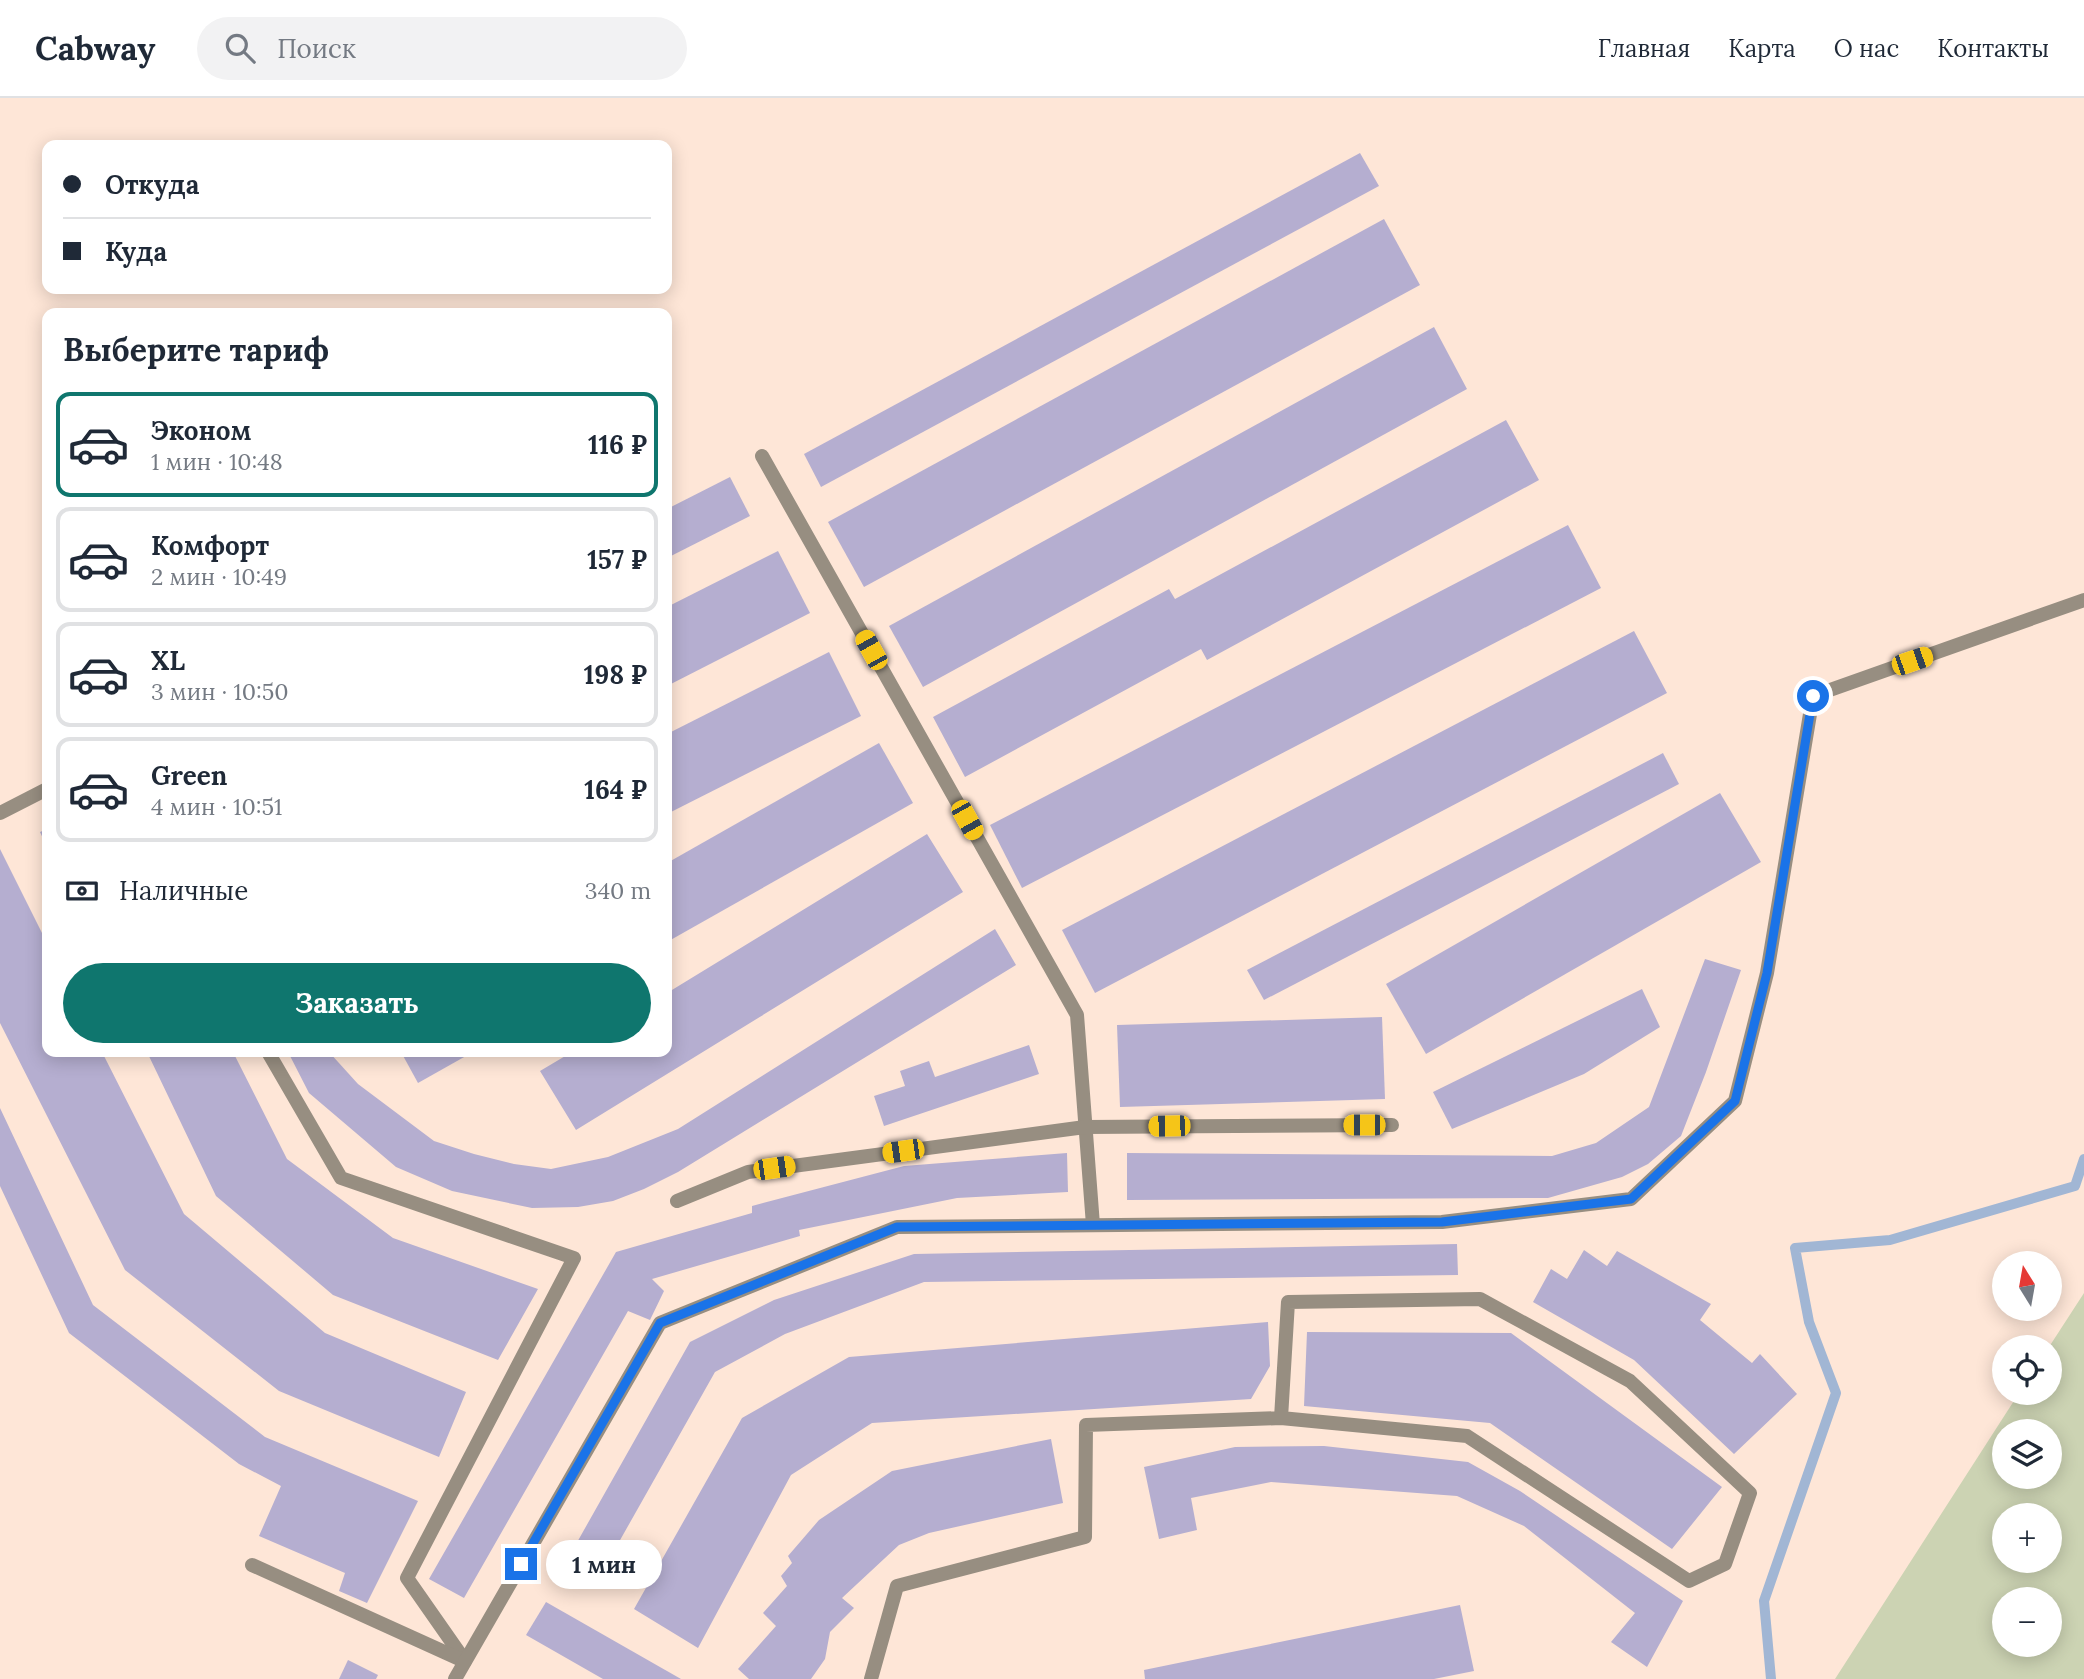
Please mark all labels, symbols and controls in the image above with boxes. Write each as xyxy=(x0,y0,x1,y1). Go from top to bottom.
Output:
search box xyxy=(197,17,687,80)
text: Cabway xyxy=(35,27,155,69)
icon: search xyxy=(221,29,259,67)
text: Поиск xyxy=(277,32,356,65)
text: Главная xyxy=(1598,33,1690,64)
text: Карта xyxy=(1728,33,1796,64)
text: О нас xyxy=(1834,33,1899,64)
text: Контакты xyxy=(1937,33,2049,64)
text: Откуда xyxy=(105,168,199,201)
text: Куда xyxy=(105,235,167,268)
text: Выберите тариф xyxy=(63,329,329,370)
icon: car xyxy=(67,413,130,476)
text: Эконом xyxy=(151,414,251,447)
text: 116 ₽ xyxy=(588,428,647,461)
text: 1 мин · 10:48 xyxy=(151,447,283,476)
icon: car xyxy=(67,528,130,591)
text: Комфорт xyxy=(151,529,269,562)
text: 157 ₽ xyxy=(587,543,647,576)
text: 2 мин · 10:49 xyxy=(151,562,287,591)
car xyxy=(852,627,891,673)
icon: car xyxy=(67,643,130,706)
text: XL xyxy=(151,644,185,677)
car xyxy=(1889,644,1936,678)
text: 198 ₽ xyxy=(584,658,647,691)
text: 3 мин · 10:50 xyxy=(151,677,289,706)
route start xyxy=(1797,680,1829,712)
icon: car xyxy=(67,758,130,821)
text: Green xyxy=(151,759,227,792)
text: 164 ₽ xyxy=(584,773,647,806)
text: 4 мин · 10:51 xyxy=(151,792,282,821)
car xyxy=(948,797,987,843)
icon: cash xyxy=(63,872,101,910)
text: Наличные xyxy=(119,874,248,907)
text: 340 m xyxy=(585,876,651,905)
button: Заказать xyxy=(63,963,651,1043)
car xyxy=(1148,1115,1191,1137)
car xyxy=(1344,1115,1386,1136)
car xyxy=(881,1138,926,1164)
car xyxy=(752,1155,797,1181)
north arrow xyxy=(1992,1251,2062,1321)
map controls xyxy=(1992,1251,2062,1657)
button: locate xyxy=(1992,1335,2062,1405)
button: layers xyxy=(1992,1419,2062,1489)
button: + xyxy=(1992,1503,2062,1573)
callout: 1 мин xyxy=(546,1540,661,1588)
route end xyxy=(505,1548,537,1580)
text: 1 мин xyxy=(572,1550,636,1579)
button: − xyxy=(1992,1587,2062,1657)

